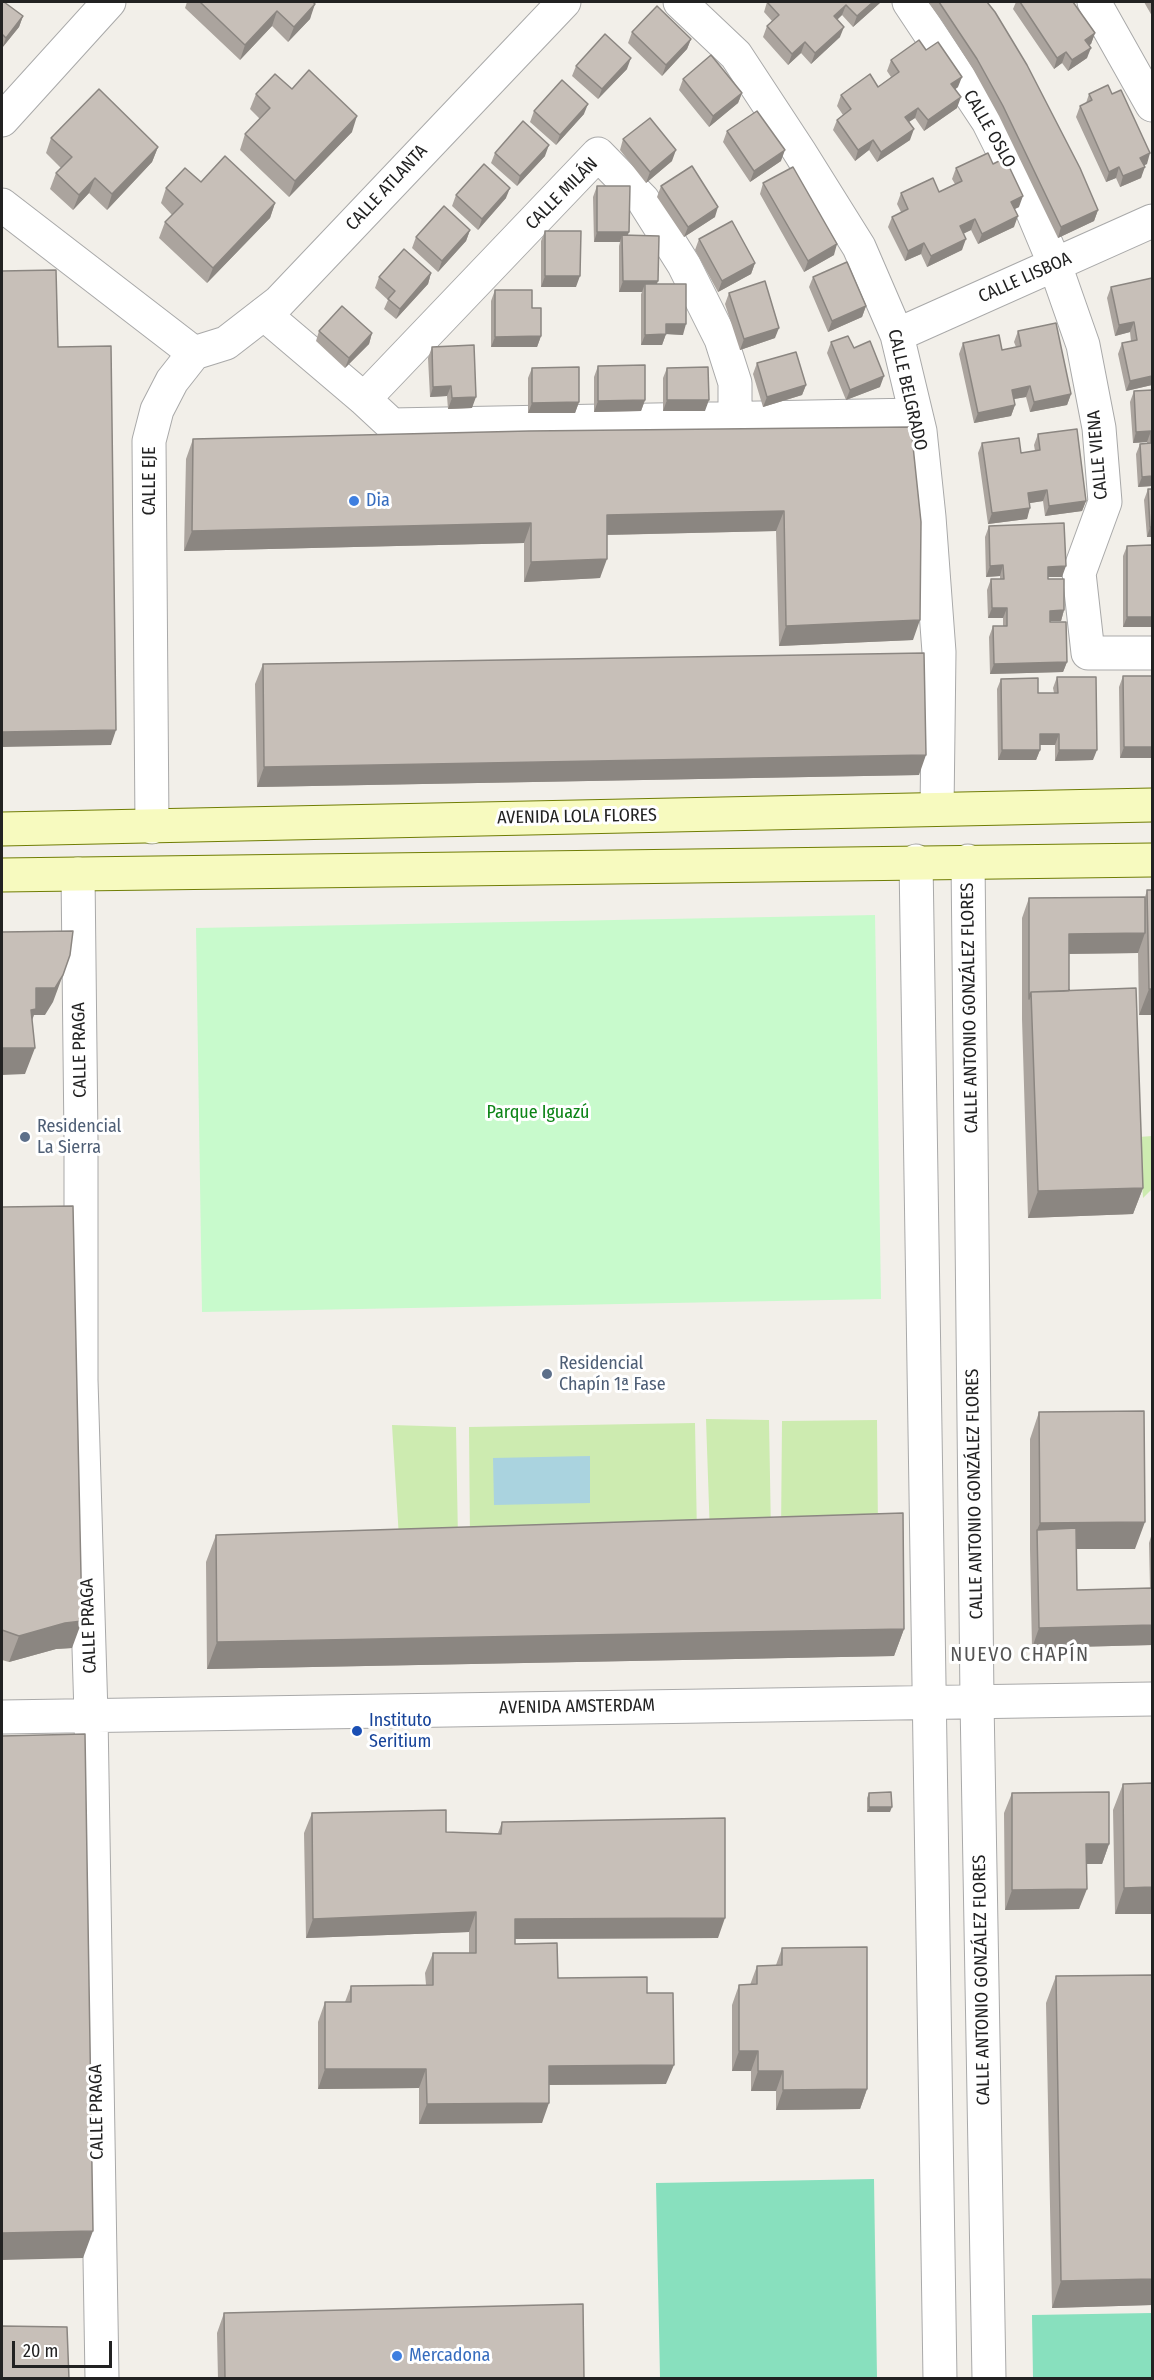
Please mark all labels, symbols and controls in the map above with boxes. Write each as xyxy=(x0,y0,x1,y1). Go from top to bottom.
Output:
street label: CALLE OSLO xyxy=(958,86,1020,172)
street label: CALLE ATLANTA xyxy=(342,141,432,235)
street label: CALLE MILÁN xyxy=(521,153,603,235)
street label: CALLE LISBOA xyxy=(975,248,1075,308)
street label: CALLE BELGRADO xyxy=(883,327,931,453)
street label: CALLE VIENA xyxy=(1083,409,1113,501)
street label: CALLE EJE xyxy=(139,447,161,515)
place label: Dia xyxy=(366,490,390,512)
marker: Dia xyxy=(347,494,361,508)
street label: AVENIDA LOLA FLORES xyxy=(497,805,657,829)
street label: CALLE ANTONIO GONZÁLEZ FLORES xyxy=(957,882,983,1134)
street label: CALLE PRAGA xyxy=(68,1002,92,1098)
park label: Parque Iguazú xyxy=(487,1102,589,1124)
place label: Residencial La Sierra xyxy=(37,1116,121,1158)
marker: Residencial La Sierra xyxy=(18,1130,32,1144)
place label: Residencial Chapín 1ª Fase xyxy=(559,1353,666,1396)
marker: Residencial Chapín 1ª Fase xyxy=(540,1367,554,1381)
street label: CALLE ANTONIO GONZÁLEZ FLORES xyxy=(962,1368,988,1620)
street label: CALLE PRAGA xyxy=(77,1578,101,1674)
district label: NUEVO CHAPÍN xyxy=(950,1643,1090,1667)
street label: AVENIDA AMSTERDAM xyxy=(499,1695,655,1719)
place label: Instituto Seritium xyxy=(369,1710,432,1752)
marker: Instituto Seritium xyxy=(350,1724,364,1738)
street label: CALLE ANTONIO GONZÁLEZ FLORES xyxy=(969,1854,995,2106)
street label: CALLE PRAGA xyxy=(85,2064,109,2160)
scale bar xyxy=(15,2329,116,2367)
text: 20 m xyxy=(23,2340,58,2362)
place label: Mercadona xyxy=(409,2345,490,2367)
marker: Mercadona xyxy=(390,2349,404,2363)

